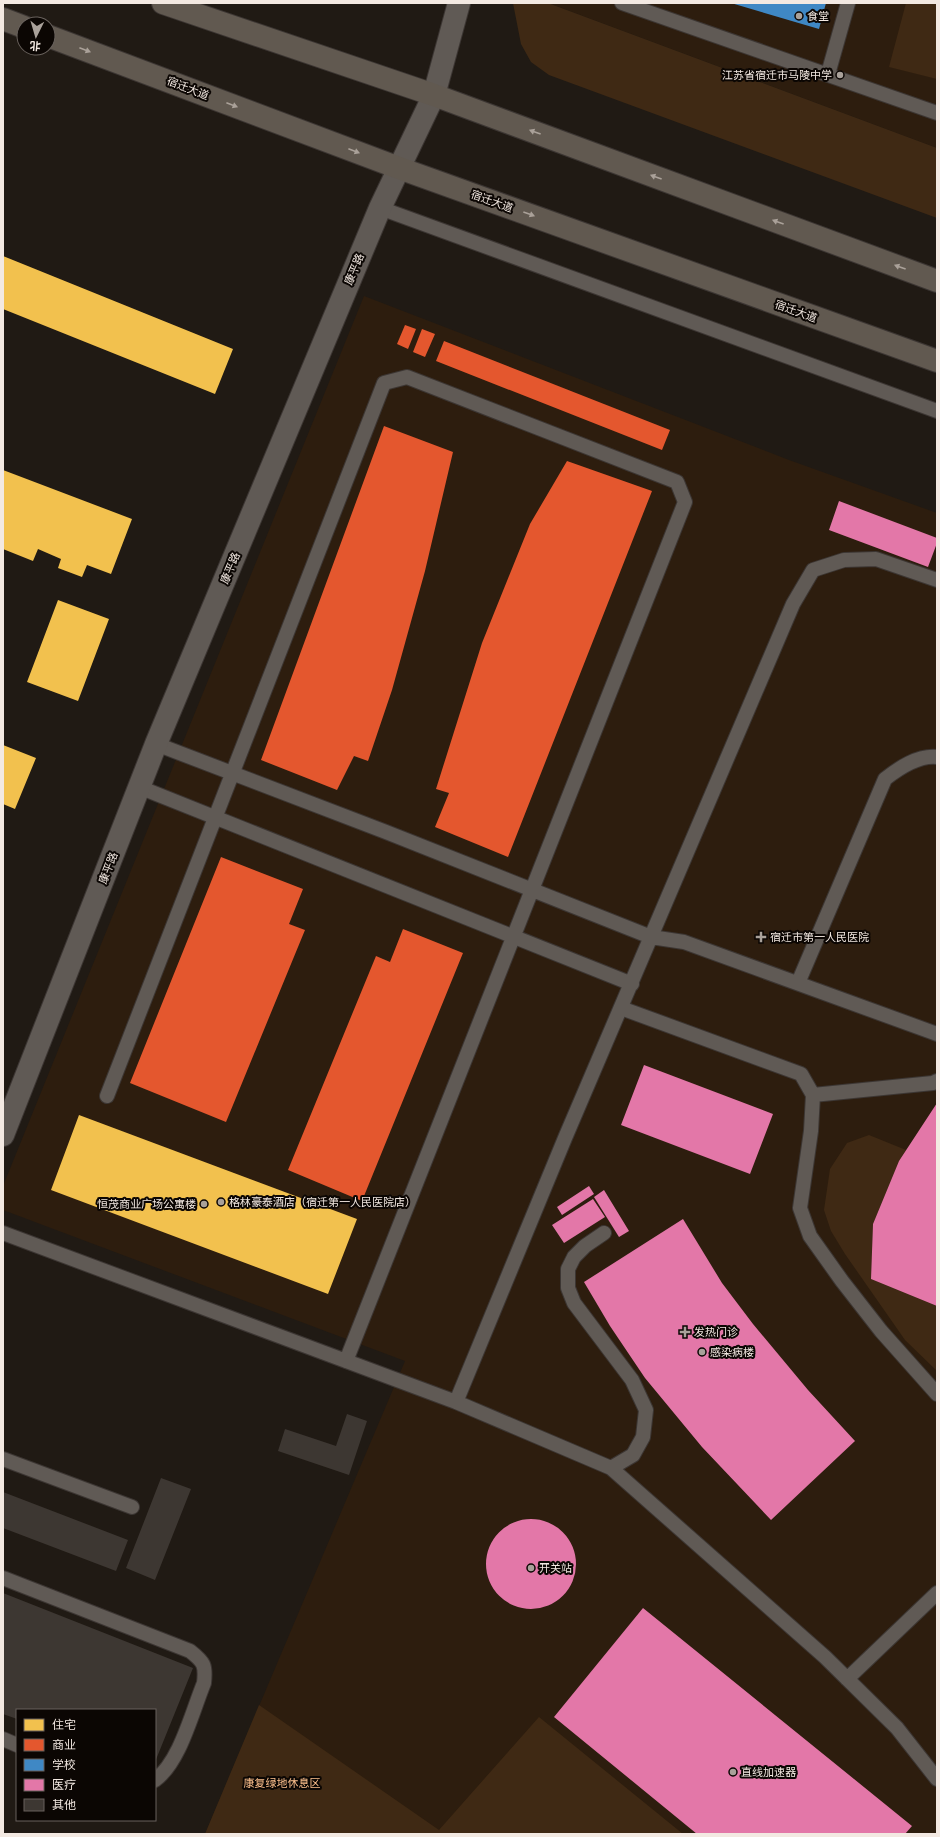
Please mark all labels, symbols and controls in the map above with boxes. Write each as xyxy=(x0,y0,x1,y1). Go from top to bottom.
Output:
place label: 食堂 xyxy=(807,8,829,24)
marker: 食堂 xyxy=(794,11,804,21)
north arrow xyxy=(16,16,56,56)
text: 北 xyxy=(29,38,41,54)
one-way arrow xyxy=(79,47,91,53)
place label: 江苏省宿迁市马陵中学 xyxy=(722,67,832,83)
marker: 江苏省宿迁市马陵中学 xyxy=(835,70,845,80)
street label: 宿迁大道 xyxy=(165,73,211,103)
one-way arrow xyxy=(227,103,239,109)
one-way arrow xyxy=(528,129,540,135)
one-way arrow xyxy=(349,148,361,154)
one-way arrow xyxy=(650,174,662,180)
street label: 宿迁大道 xyxy=(469,186,515,216)
one-way arrow xyxy=(523,212,535,218)
one-way arrow xyxy=(772,219,784,225)
street label: 康平路 xyxy=(340,251,368,287)
one-way arrow xyxy=(894,264,906,270)
street label: 宿迁大道 xyxy=(773,296,819,326)
street label: 康平路 xyxy=(216,550,244,586)
street label: 康平路 xyxy=(95,850,121,886)
place label: 宿迁市第一人民医院 xyxy=(770,929,869,945)
marker: 宿迁市第一人民医院 xyxy=(755,931,767,943)
place label: 格林豪泰酒店（宿迁第一人民医院店） xyxy=(229,1194,416,1210)
place label: 恒茂商业广场公寓楼 xyxy=(97,1196,196,1212)
marker: 格林豪泰酒店（宿迁第一人民医院店） xyxy=(216,1197,226,1207)
marker: 恒茂商业广场公寓楼 xyxy=(199,1199,209,1209)
place label: 发热门诊 xyxy=(694,1324,738,1340)
marker: 发热门诊 xyxy=(679,1326,691,1338)
place label: 感染病楼 xyxy=(710,1344,754,1360)
marker: 感染病楼 xyxy=(697,1347,707,1357)
place label: 开关站 xyxy=(539,1560,572,1576)
marker: 开关站 xyxy=(526,1563,536,1573)
legend xyxy=(16,1709,156,1821)
text: 住宅 xyxy=(52,1716,76,1734)
text: 商业 xyxy=(52,1736,76,1754)
text: 学校 xyxy=(52,1756,76,1774)
place label: 直线加速器 xyxy=(741,1764,796,1780)
marker: 直线加速器 xyxy=(728,1767,738,1777)
park label: 康复绿地休息区 xyxy=(244,1775,321,1791)
text: 医疗 xyxy=(52,1776,76,1794)
text: 其他 xyxy=(52,1796,76,1814)

